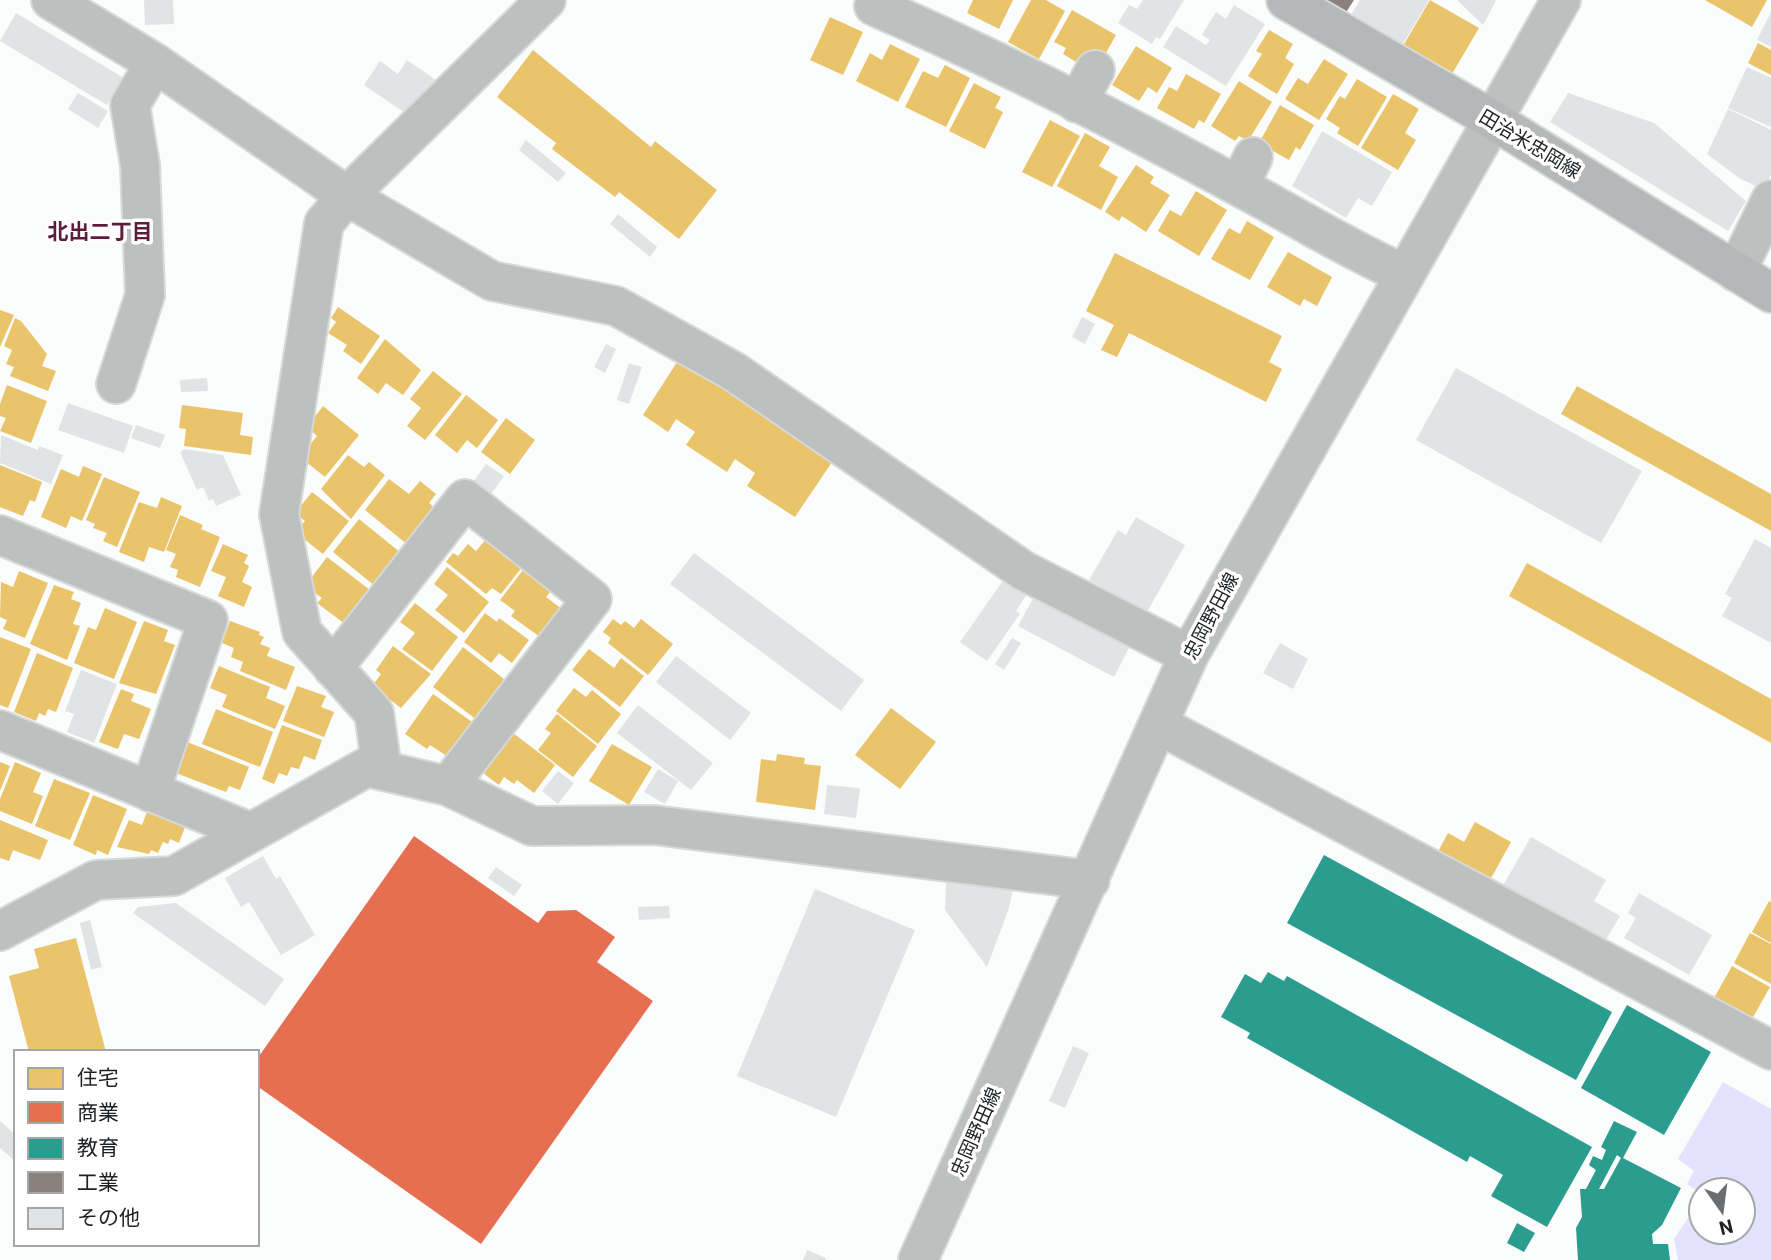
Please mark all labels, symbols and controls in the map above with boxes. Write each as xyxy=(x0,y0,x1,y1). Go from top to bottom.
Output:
street label: 田治米忠岡線 xyxy=(1475,105,1585,183)
district label: 北出二丁目 xyxy=(48,220,153,244)
street label: 忠岡野田線 xyxy=(1179,569,1243,663)
legend xyxy=(14,1050,259,1246)
text: 住宅 xyxy=(77,1066,119,1090)
street label: 忠岡野田線 xyxy=(946,1084,1006,1180)
text: 商業 xyxy=(77,1101,119,1125)
text: 教育 xyxy=(77,1136,119,1160)
text: 工業 xyxy=(77,1171,119,1195)
north arrow xyxy=(1687,1176,1757,1246)
text: その他 xyxy=(77,1206,140,1230)
text: N xyxy=(1717,1214,1735,1240)

